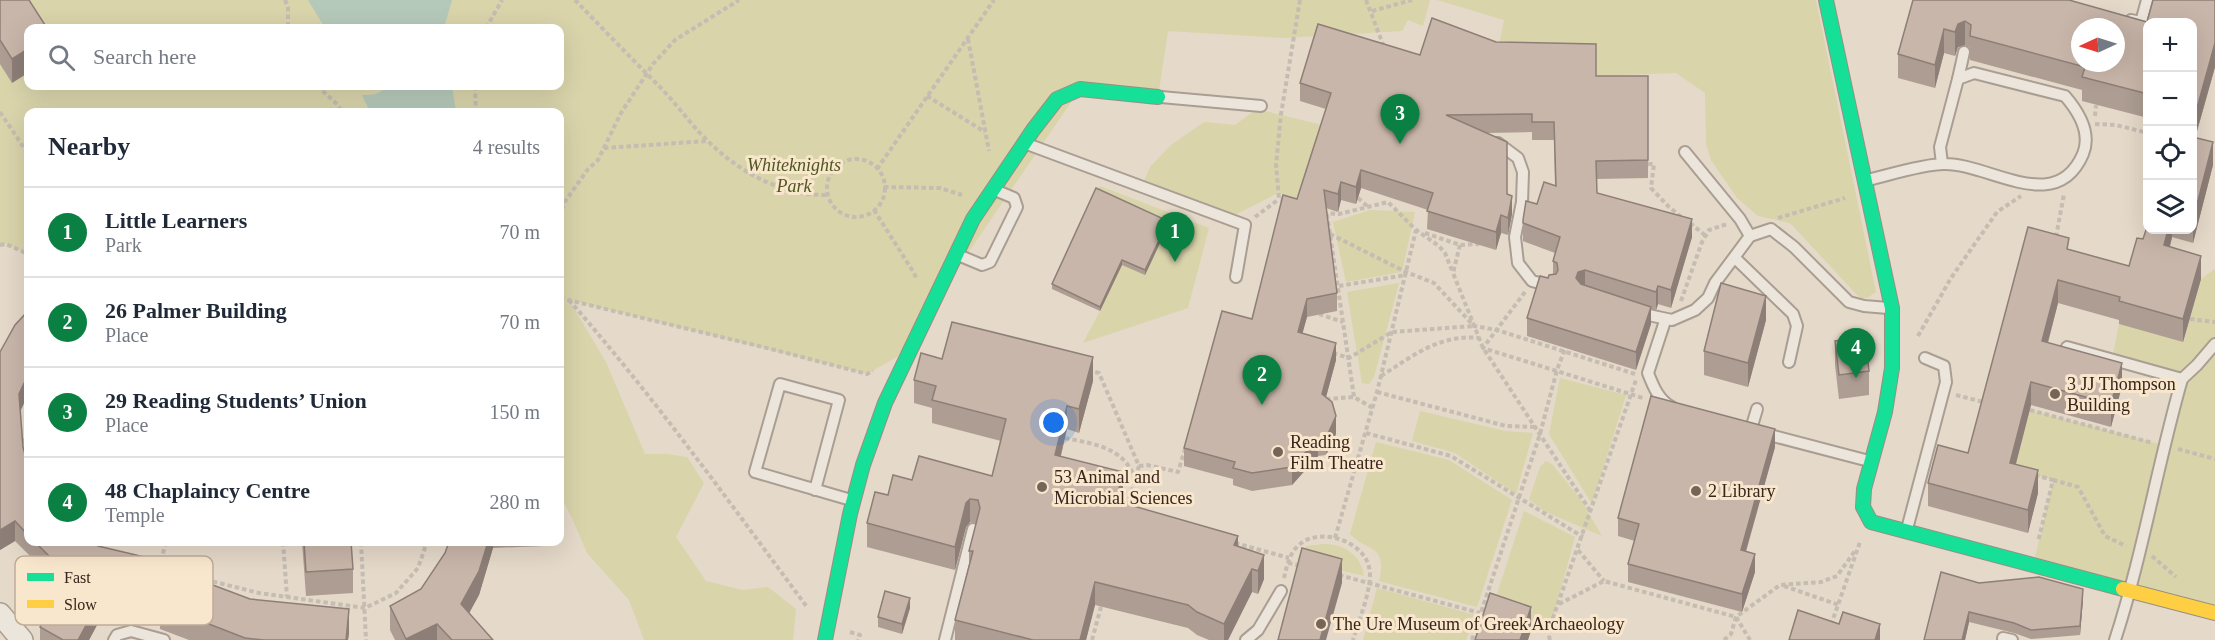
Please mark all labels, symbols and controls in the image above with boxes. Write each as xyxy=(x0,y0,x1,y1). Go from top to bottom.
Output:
north arrow xyxy=(2071,18,2125,72)
map controls xyxy=(2143,18,2197,234)
button: + xyxy=(2143,18,2197,72)
search box xyxy=(24,24,564,90)
icon: search xyxy=(45,41,78,74)
text: Search here xyxy=(93,44,196,69)
button: − xyxy=(2143,72,2197,126)
pin: 3 xyxy=(1380,94,1420,144)
button: locate xyxy=(2143,126,2197,180)
text: Nearby xyxy=(48,132,130,161)
text: 4 results xyxy=(473,136,540,158)
park label: Whiteknights Park xyxy=(747,155,841,196)
button: layers xyxy=(2143,180,2197,234)
text: Little Learners xyxy=(105,208,247,233)
pin: 1 xyxy=(1156,212,1194,262)
text: 1 xyxy=(63,221,73,243)
text: 70 m xyxy=(499,221,540,243)
text: Park xyxy=(105,234,142,256)
text: 26 Palmer Building xyxy=(105,298,287,323)
text: 2 xyxy=(63,311,73,333)
text: 70 m xyxy=(499,311,540,333)
text: Place xyxy=(105,324,148,346)
pin: 4 xyxy=(1836,328,1876,378)
pin: 2 xyxy=(1242,356,1282,405)
place label: 3 JJ Thompson Building xyxy=(2067,374,2176,415)
marker: 3 JJ Thompson Building xyxy=(2048,387,2062,401)
text: 29 Reading Students’ Union xyxy=(105,388,367,413)
text: 3 xyxy=(63,401,73,423)
text: 150 m xyxy=(489,401,540,423)
your location xyxy=(1039,408,1068,437)
text: Place xyxy=(105,414,148,436)
place label: Reading Film Theatre xyxy=(1290,432,1383,473)
marker: Reading Film Theatre xyxy=(1271,445,1285,459)
place label: 53 Animal and Microbial Sciences xyxy=(1054,467,1192,508)
text: 48 Chaplaincy Centre xyxy=(105,478,310,503)
marker: 53 Animal and Microbial Sciences xyxy=(1035,480,1049,494)
place label: 2 Library xyxy=(1708,481,1775,501)
marker: 2 Library xyxy=(1689,484,1703,498)
text: 4 xyxy=(63,491,73,513)
text: 280 m xyxy=(489,491,540,513)
text: Temple xyxy=(105,504,165,526)
legend xyxy=(15,556,213,625)
text: Fast xyxy=(64,569,91,586)
text: Slow xyxy=(64,596,97,613)
place label: The Ure Museum of Greek Archaeology xyxy=(1333,614,1624,634)
marker: The Ure Museum of Greek Archaeology xyxy=(1314,617,1328,631)

